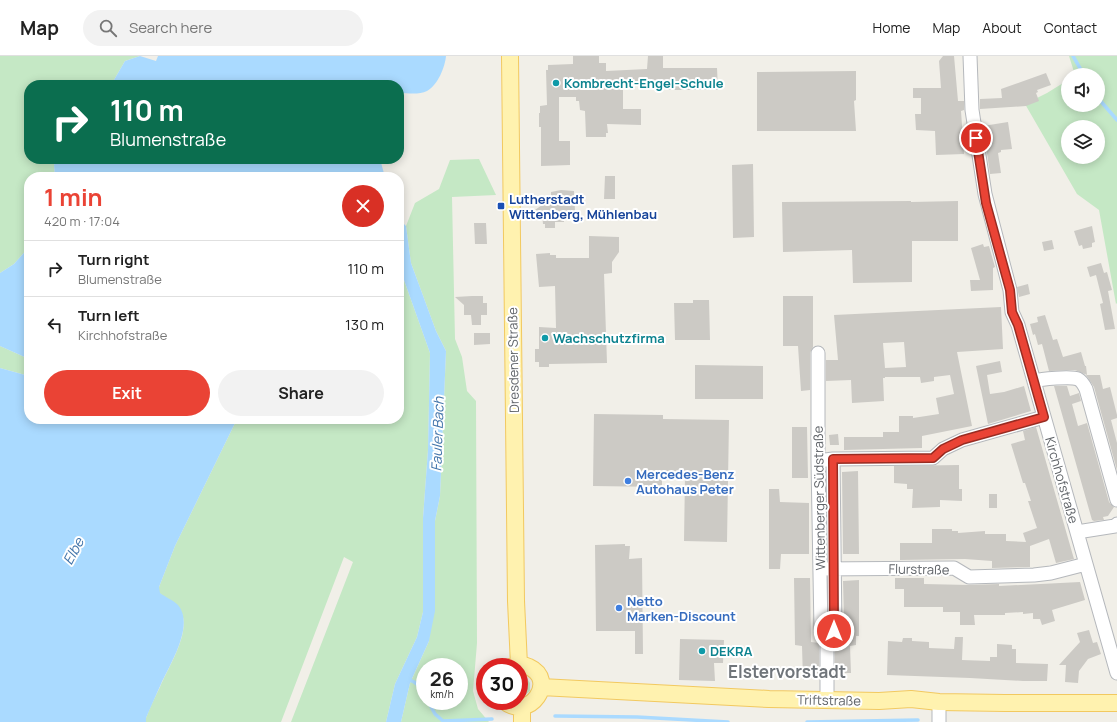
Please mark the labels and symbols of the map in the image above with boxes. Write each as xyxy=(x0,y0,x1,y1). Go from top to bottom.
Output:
place label: Kombrecht-Engel-Schule xyxy=(564,74,724,92)
marker: Kombrecht-Engel-Schule xyxy=(551,78,561,88)
pin xyxy=(959,121,993,155)
place label: Lutherstadt Wittenberg, Mühlenbau xyxy=(509,190,657,223)
marker: Lutherstadt Wittenberg, Mühlenbau xyxy=(496,201,506,211)
street label: Dresdener Straße xyxy=(503,307,523,413)
place label: Wachschutzfirma xyxy=(553,329,665,347)
marker: Wachschutzfirma xyxy=(540,333,550,343)
water label: Fauler Bach xyxy=(426,396,448,472)
street label: Wittenberger Südstraße xyxy=(809,425,829,570)
street label: Kirchhofstraße xyxy=(1041,435,1083,526)
place label: Mercedes-Benz Autohaus Peter xyxy=(636,465,734,498)
marker: Mercedes-Benz Autohaus Peter xyxy=(623,476,633,486)
water label: Elbe xyxy=(58,534,88,568)
street label: Flurstraße xyxy=(888,559,950,579)
place label: Netto Marken-Discount xyxy=(627,592,736,625)
marker: Netto Marken-Discount xyxy=(614,603,624,613)
position arrow xyxy=(813,610,855,652)
place label: DEKRA xyxy=(710,642,753,660)
marker: DEKRA xyxy=(697,646,707,656)
speed limit sign: 30 xyxy=(476,658,528,710)
district label: Elstervorstadt xyxy=(728,660,846,683)
street label: Triftstraße xyxy=(797,690,861,710)

